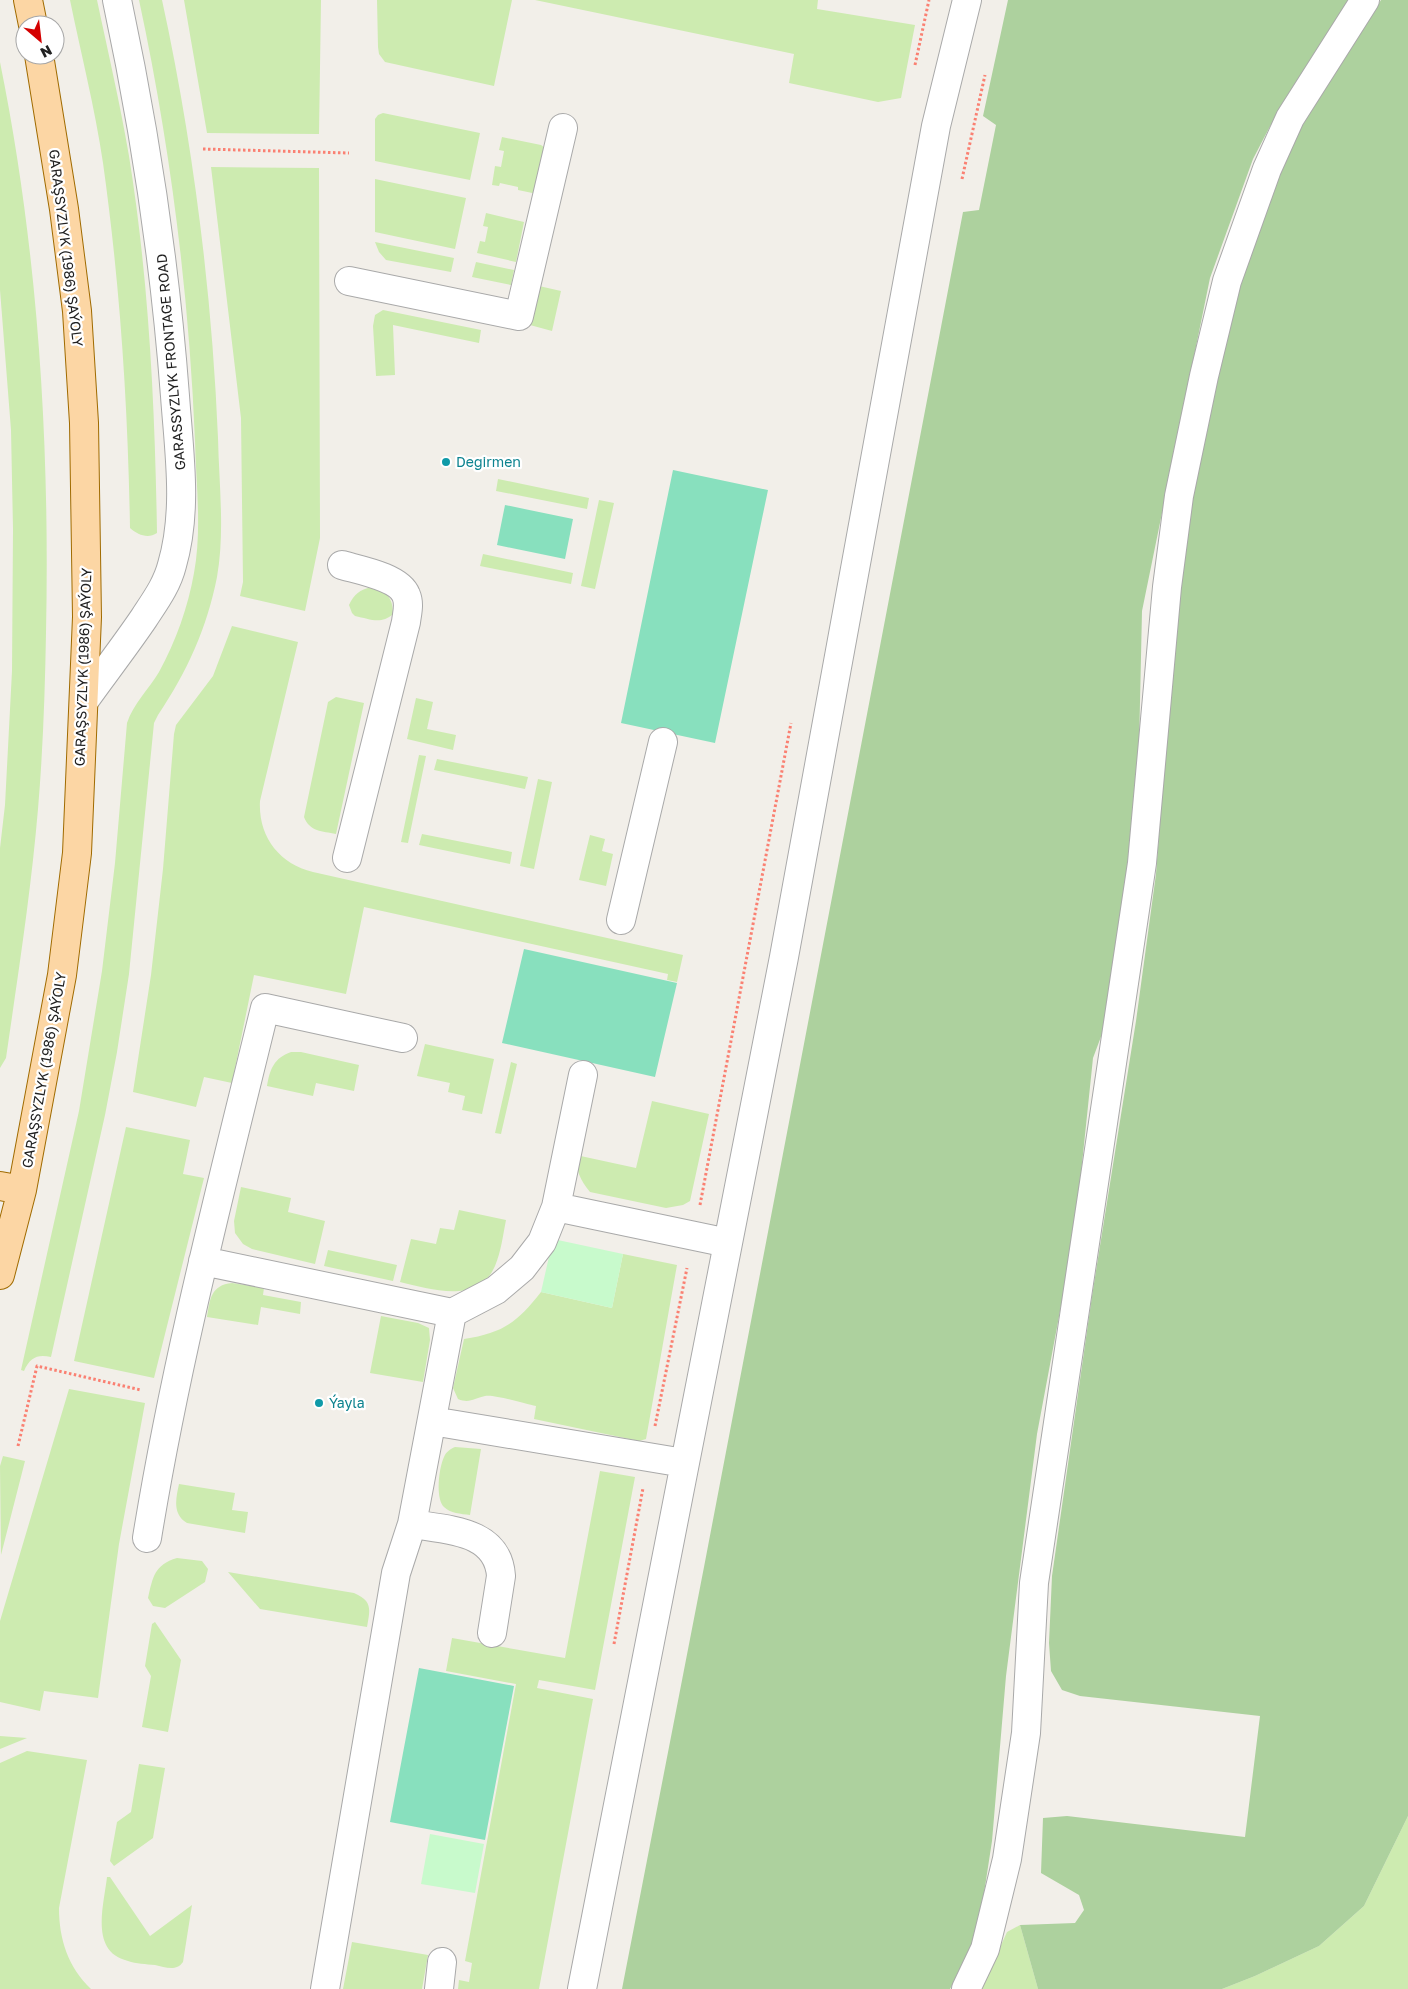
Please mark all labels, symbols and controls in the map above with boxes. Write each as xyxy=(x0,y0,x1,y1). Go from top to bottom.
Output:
north arrow xyxy=(15,15,65,65)
text: N xyxy=(38,42,55,62)
street label: GARAŞSYZLYK (1986) ŞAÝOLY xyxy=(46,148,87,348)
street label: GARASSYZLYK FRONTAGE ROAD xyxy=(153,253,188,471)
place label: Degirmen xyxy=(456,453,521,470)
marker: Degirmen xyxy=(440,456,452,468)
street label: GARAŞSYZLYK (1986) ŞAÝOLY xyxy=(71,567,94,766)
street label: GARAŞSYZLYK (1986) ŞAÝOLY xyxy=(18,971,69,1169)
place label: Ýayla xyxy=(329,1394,365,1411)
marker: Ýayla xyxy=(313,1397,325,1409)

